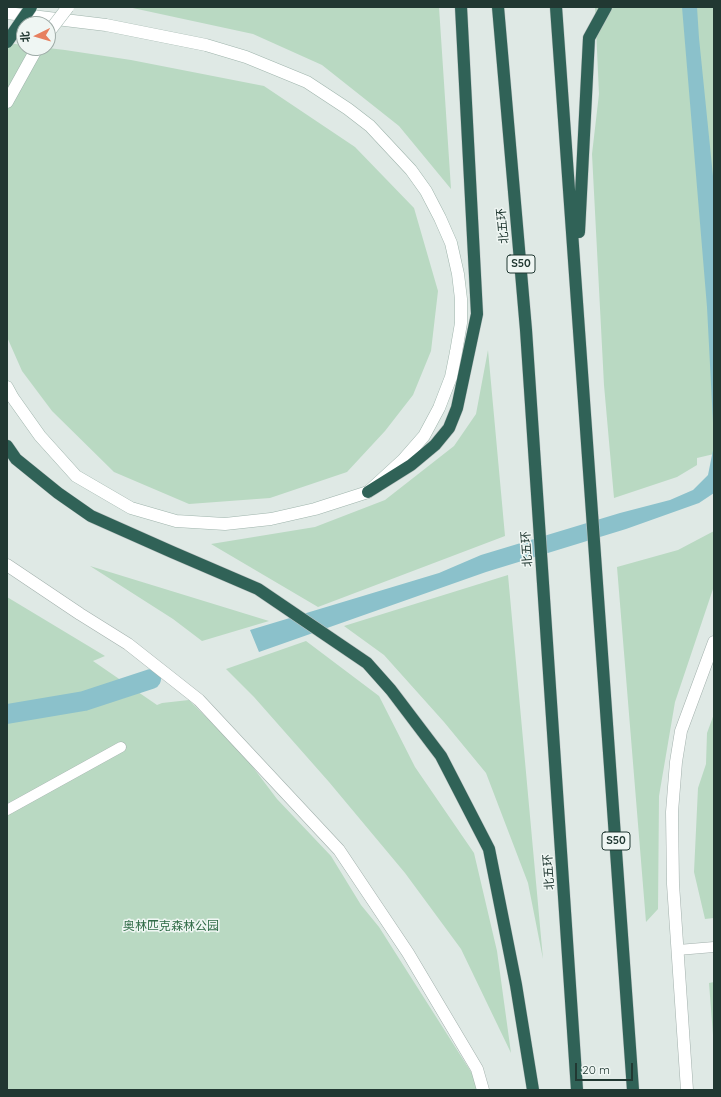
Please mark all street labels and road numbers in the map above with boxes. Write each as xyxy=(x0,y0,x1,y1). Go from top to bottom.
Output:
street label: 北五环 xyxy=(494,207,512,245)
road number: S50 xyxy=(507,255,535,273)
street label: 北五环 xyxy=(519,531,535,567)
road number: S50 xyxy=(602,832,630,850)
street label: 北五环 xyxy=(541,854,557,890)

